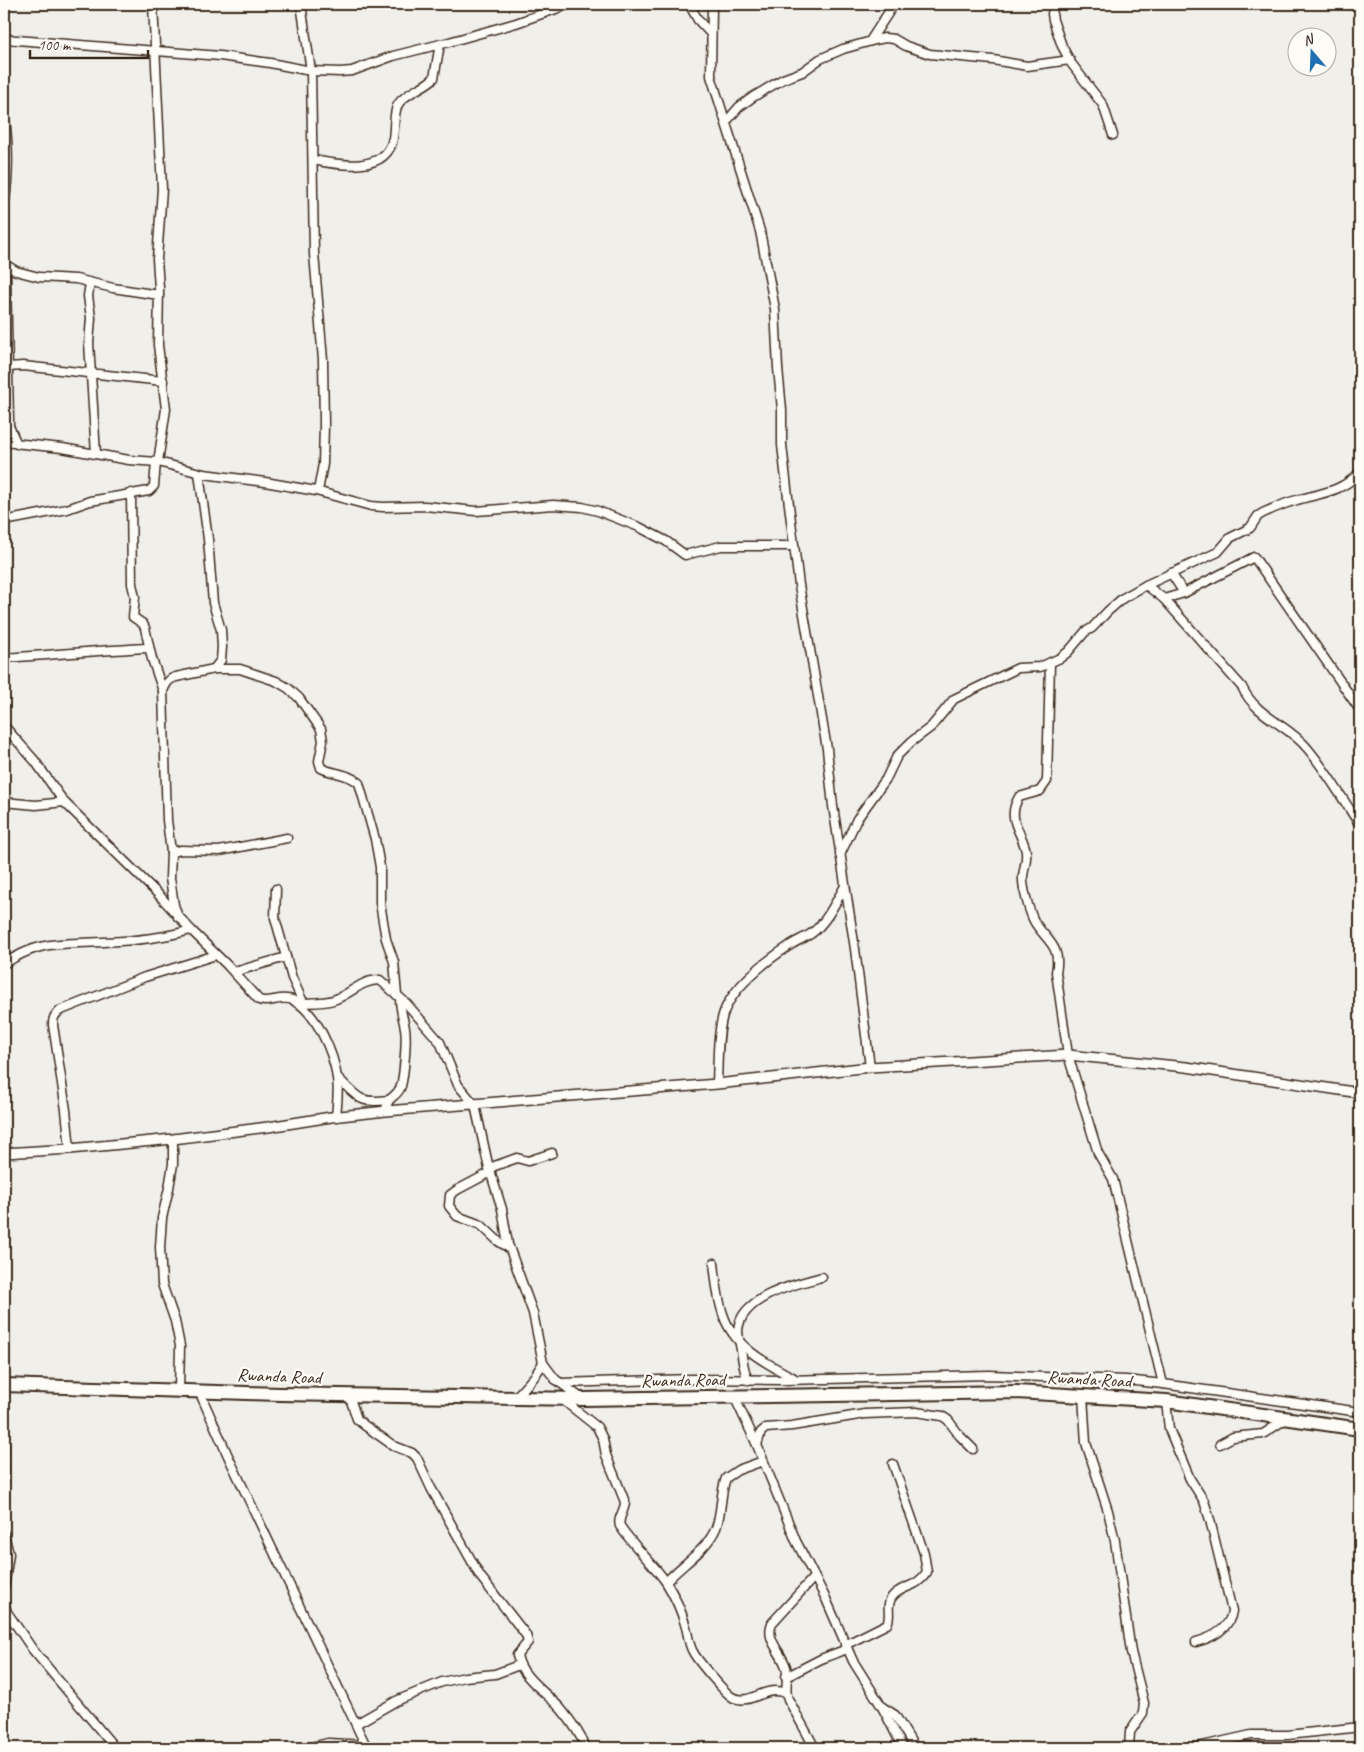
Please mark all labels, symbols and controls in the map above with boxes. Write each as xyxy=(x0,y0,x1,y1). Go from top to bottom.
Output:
scale bar xyxy=(30,28,148,60)
north arrow xyxy=(1286,28,1336,78)
text: N xyxy=(1301,30,1317,50)
text: 100 m xyxy=(38,36,72,55)
street label: Rwanda Road xyxy=(237,1364,324,1389)
street label: Rwanda Road xyxy=(1046,1366,1135,1392)
street label: Rwanda Road xyxy=(641,1368,728,1392)

